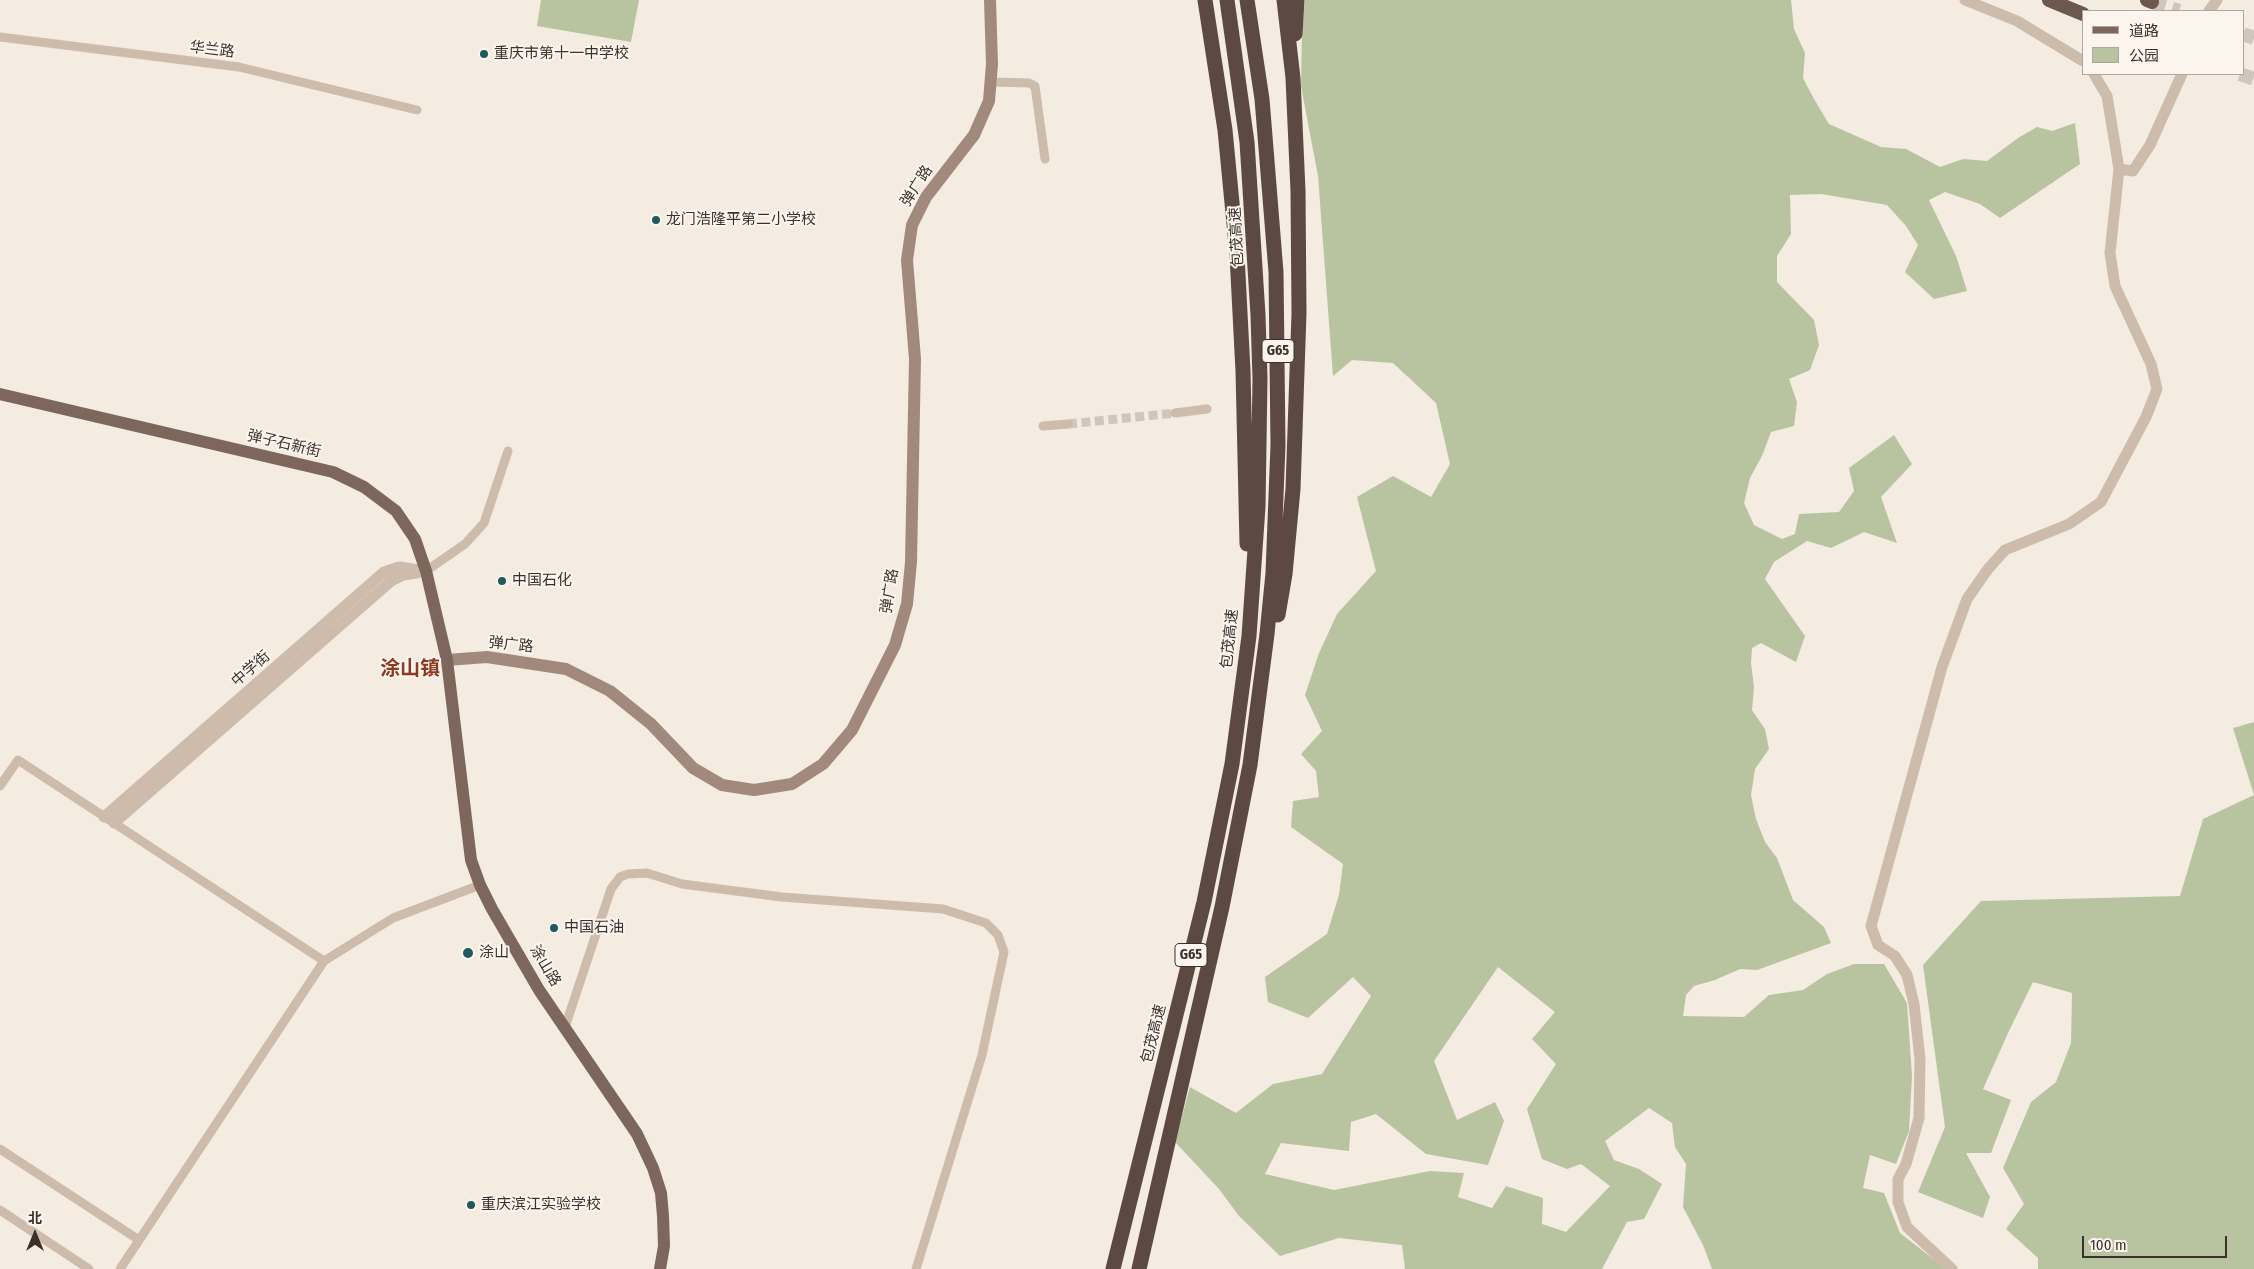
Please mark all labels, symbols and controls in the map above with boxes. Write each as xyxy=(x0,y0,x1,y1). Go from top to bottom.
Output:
legend xyxy=(2082,10,2244,75)
text: 道路 xyxy=(2129,22,2159,40)
street label: 华兰路 xyxy=(189,38,235,62)
place label: 重庆市第十一中学校 xyxy=(494,45,629,63)
text: 公园 xyxy=(2129,47,2159,65)
marker: 重庆市第十一中学校 xyxy=(478,48,490,60)
street label: 弹广路 xyxy=(897,162,937,210)
street label: 包茂高速 xyxy=(1226,207,1248,267)
place label: 龙门浩隆平第二小学校 xyxy=(666,211,816,229)
marker: 龙门浩隆平第二小学校 xyxy=(650,214,662,226)
road number: G65 xyxy=(1262,340,1294,362)
street label: 弹子石新街 xyxy=(245,427,323,461)
street label: 弹广路 xyxy=(878,567,902,615)
place label: 中国石化 xyxy=(512,572,572,590)
marker: 中国石化 xyxy=(496,575,508,587)
street label: 包茂高速 xyxy=(1218,608,1242,670)
street label: 弹广路 xyxy=(488,634,534,656)
street label: 中学街 xyxy=(228,647,274,691)
district label: 涂山镇 xyxy=(380,657,440,681)
place label: 中国石油 xyxy=(564,919,624,937)
marker: 中国石油 xyxy=(548,922,560,934)
street label: 涂山路 xyxy=(526,942,564,990)
place label: 涂山 xyxy=(479,944,509,962)
road number: G65 xyxy=(1175,944,1207,966)
marker: 涂山 xyxy=(461,946,475,960)
street label: 包茂高速 xyxy=(1138,1003,1170,1065)
place label: 重庆滨江实验学校 xyxy=(481,1196,601,1214)
marker: 重庆滨江实验学校 xyxy=(465,1199,477,1211)
north arrow xyxy=(10,1209,60,1259)
text: 北 xyxy=(28,1210,42,1227)
scale bar xyxy=(2084,1226,2229,1258)
text: 100 m xyxy=(2090,1236,2127,1254)

